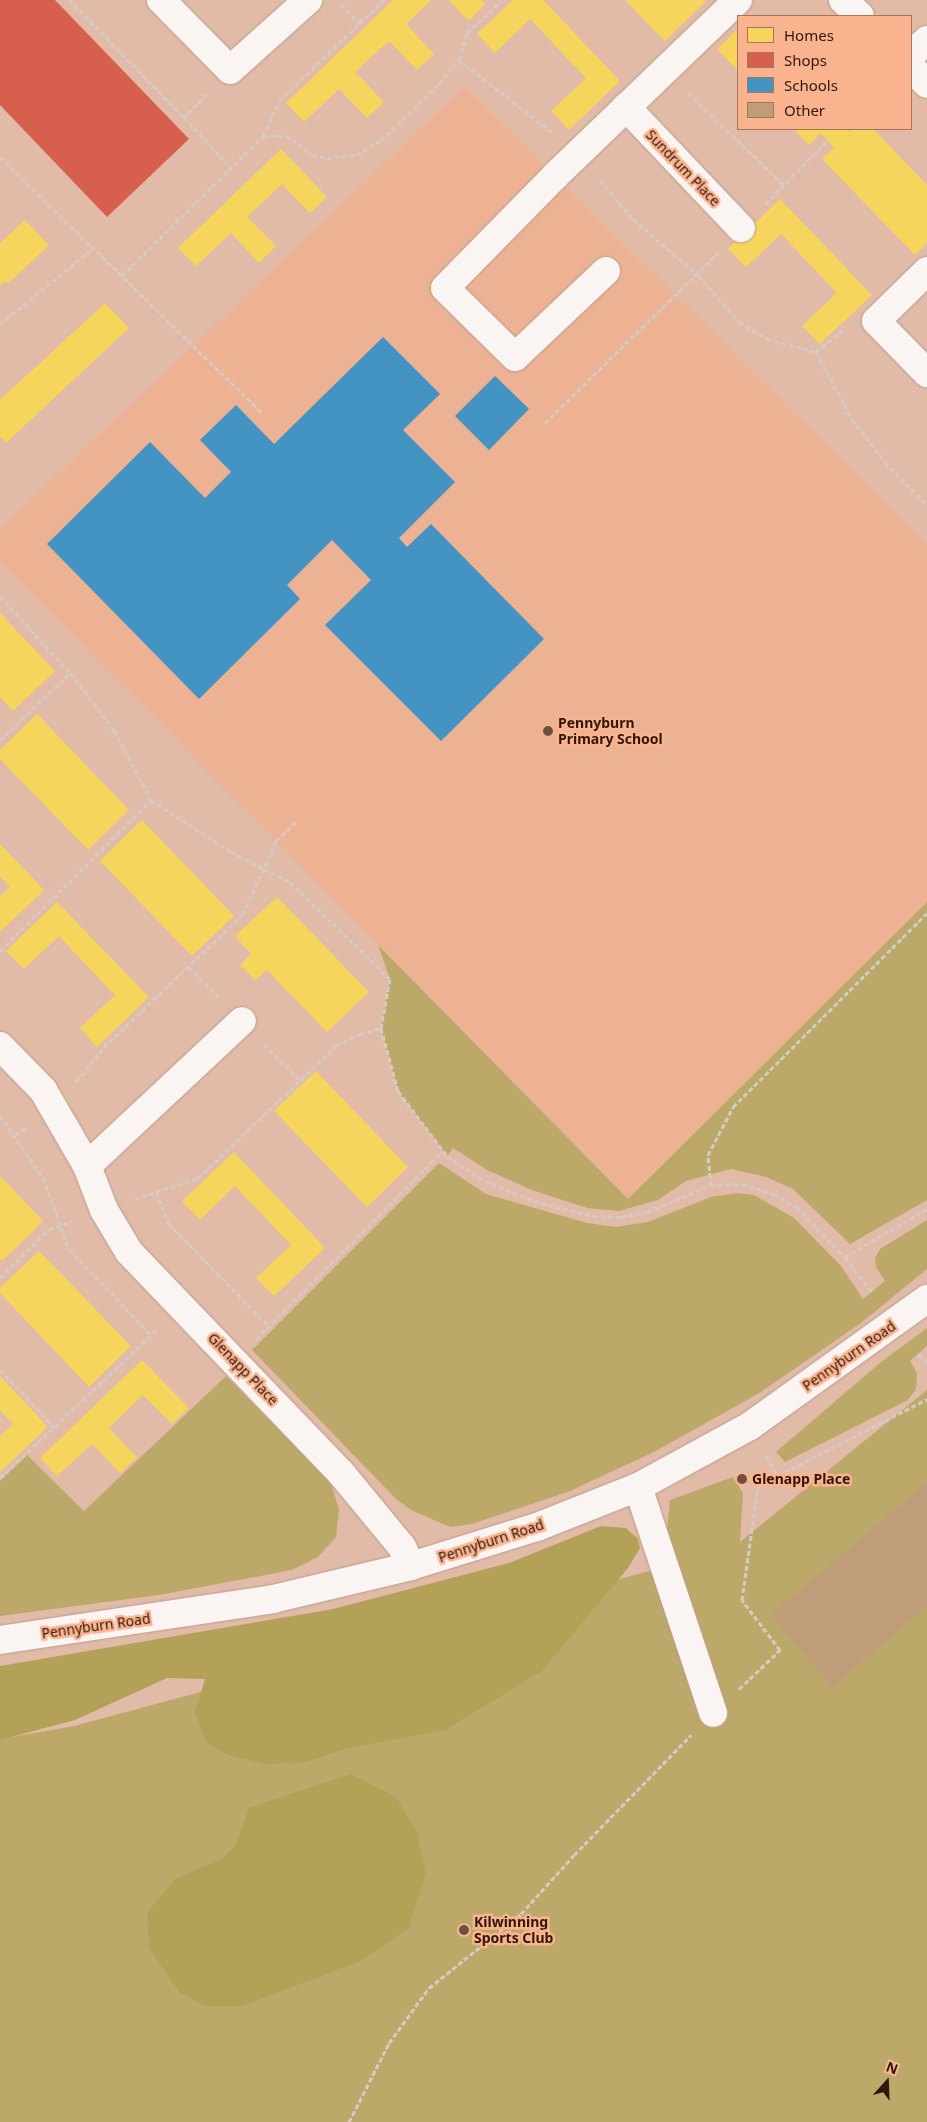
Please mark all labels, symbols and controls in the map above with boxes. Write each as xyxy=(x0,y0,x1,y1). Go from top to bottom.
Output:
legend xyxy=(737,15,912,130)
text: Homes xyxy=(784,25,834,45)
text: Shops xyxy=(784,50,827,70)
text: Schools xyxy=(784,75,838,95)
text: Other xyxy=(784,100,825,120)
street label: Sundrum Place xyxy=(642,126,724,210)
place label: Pennyburn Primary School xyxy=(558,715,663,748)
marker: Pennyburn Primary School xyxy=(542,725,554,737)
street label: Pennyburn Road xyxy=(799,1318,899,1394)
street label: Glenapp Place xyxy=(204,1329,282,1409)
place label: Glenapp Place xyxy=(752,1471,850,1487)
marker: Glenapp Place xyxy=(736,1473,748,1485)
street label: Pennyburn Road xyxy=(436,1516,546,1566)
street label: Pennyburn Road xyxy=(40,1610,152,1642)
place label: Kilwinning Sports Club xyxy=(474,1914,553,1946)
marker: Kilwinning Sports Club xyxy=(458,1924,470,1936)
north arrow xyxy=(862,2057,912,2107)
text: N xyxy=(884,2057,901,2078)

